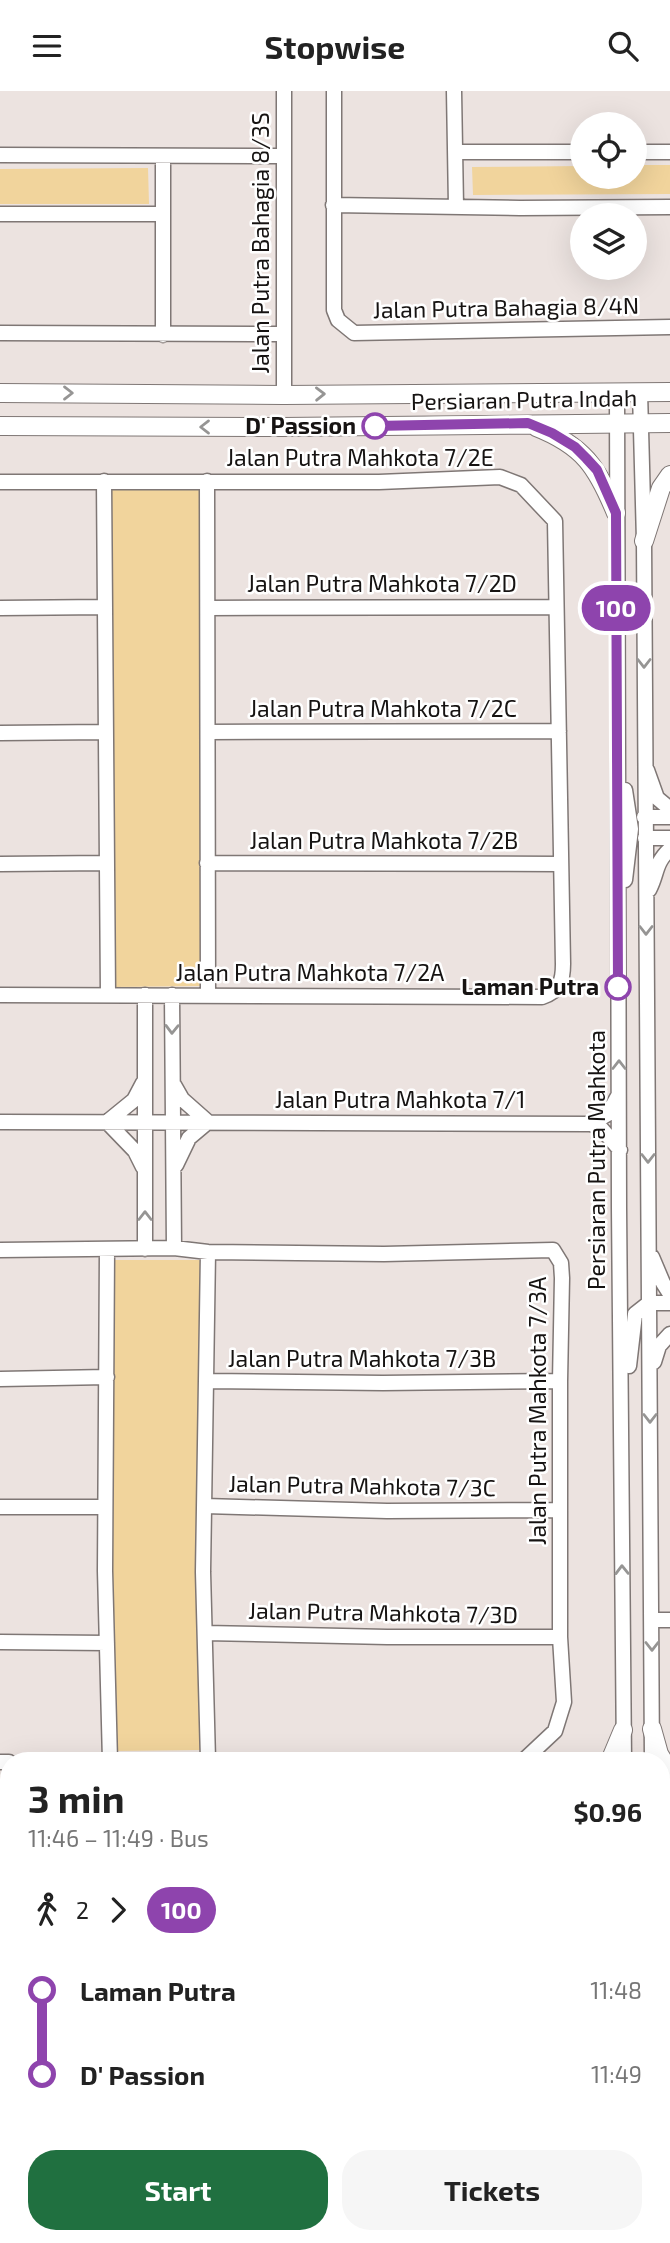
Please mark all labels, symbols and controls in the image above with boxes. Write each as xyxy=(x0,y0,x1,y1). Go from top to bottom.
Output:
icon: menu xyxy=(28,27,66,65)
text: Stopwise xyxy=(265,27,405,65)
icon: search xyxy=(604,27,642,65)
street label: Jalan Putra Bahagia 8/3S xyxy=(246,112,274,374)
map controls xyxy=(570,112,647,280)
button: locate xyxy=(570,112,647,189)
button: layers xyxy=(570,203,647,280)
street label: Jalan Putra Bahagia 8/4N xyxy=(373,291,639,323)
street label: Persiaran Putra Indah xyxy=(411,383,637,415)
one-way arrow xyxy=(63,385,74,401)
one-way arrow xyxy=(315,386,326,402)
place label: D' Passion xyxy=(245,411,356,439)
marker: D' Passion xyxy=(362,413,388,439)
one-way arrow xyxy=(199,419,210,435)
street label: Jalan Putra Mahkota 7/2E xyxy=(226,443,494,471)
street label: Jalan Putra Mahkota 7/2D xyxy=(247,569,517,597)
line badge: 100 xyxy=(576,585,656,631)
text: 100 xyxy=(596,593,636,622)
one-way arrow xyxy=(636,658,652,669)
street label: Jalan Putra Mahkota 7/2C xyxy=(249,694,517,722)
street label: Jalan Putra Mahkota 7/2B xyxy=(250,826,518,854)
one-way arrow xyxy=(638,926,654,936)
street label: Jalan Putra Mahkota 7/2A xyxy=(176,958,445,986)
place label: Laman Putra xyxy=(461,972,599,1000)
marker: Laman Putra xyxy=(605,974,631,1000)
one-way arrow xyxy=(164,1024,180,1034)
street label: Persiaran Putra Mahkota xyxy=(582,1030,610,1290)
one-way arrow xyxy=(611,1060,627,1070)
street label: Jalan Putra Mahkota 7/1 xyxy=(275,1085,525,1113)
one-way arrow xyxy=(640,1153,655,1164)
one-way arrow xyxy=(137,1210,153,1221)
street label: Jalan Putra Mahkota 7/3A xyxy=(523,1276,551,1545)
street label: Jalan Putra Mahkota 7/3B xyxy=(228,1344,496,1372)
one-way arrow xyxy=(642,1414,658,1424)
street label: Jalan Putra Mahkota 7/3C xyxy=(228,1469,496,1501)
one-way arrow xyxy=(614,1564,629,1575)
street label: Jalan Putra Mahkota 7/3D xyxy=(248,1596,518,1628)
one-way arrow xyxy=(644,1641,659,1652)
text: 3 min xyxy=(28,1775,125,1821)
text: $0.96 xyxy=(573,1796,642,1827)
text: 11:46 – 11:49 · Bus xyxy=(28,1824,209,1852)
icon: walk xyxy=(28,1891,66,1929)
icon: forward xyxy=(99,1891,137,1929)
text: 100 xyxy=(161,1895,202,1924)
text: 2 xyxy=(76,1896,89,1924)
text: Laman Putra xyxy=(80,1975,236,2006)
text: 11:48 xyxy=(590,1976,642,2004)
text: D' Passion xyxy=(80,2059,205,2090)
text: 11:49 xyxy=(591,2060,642,2088)
button: Start xyxy=(28,2150,328,2230)
button: Tickets xyxy=(342,2150,642,2230)

